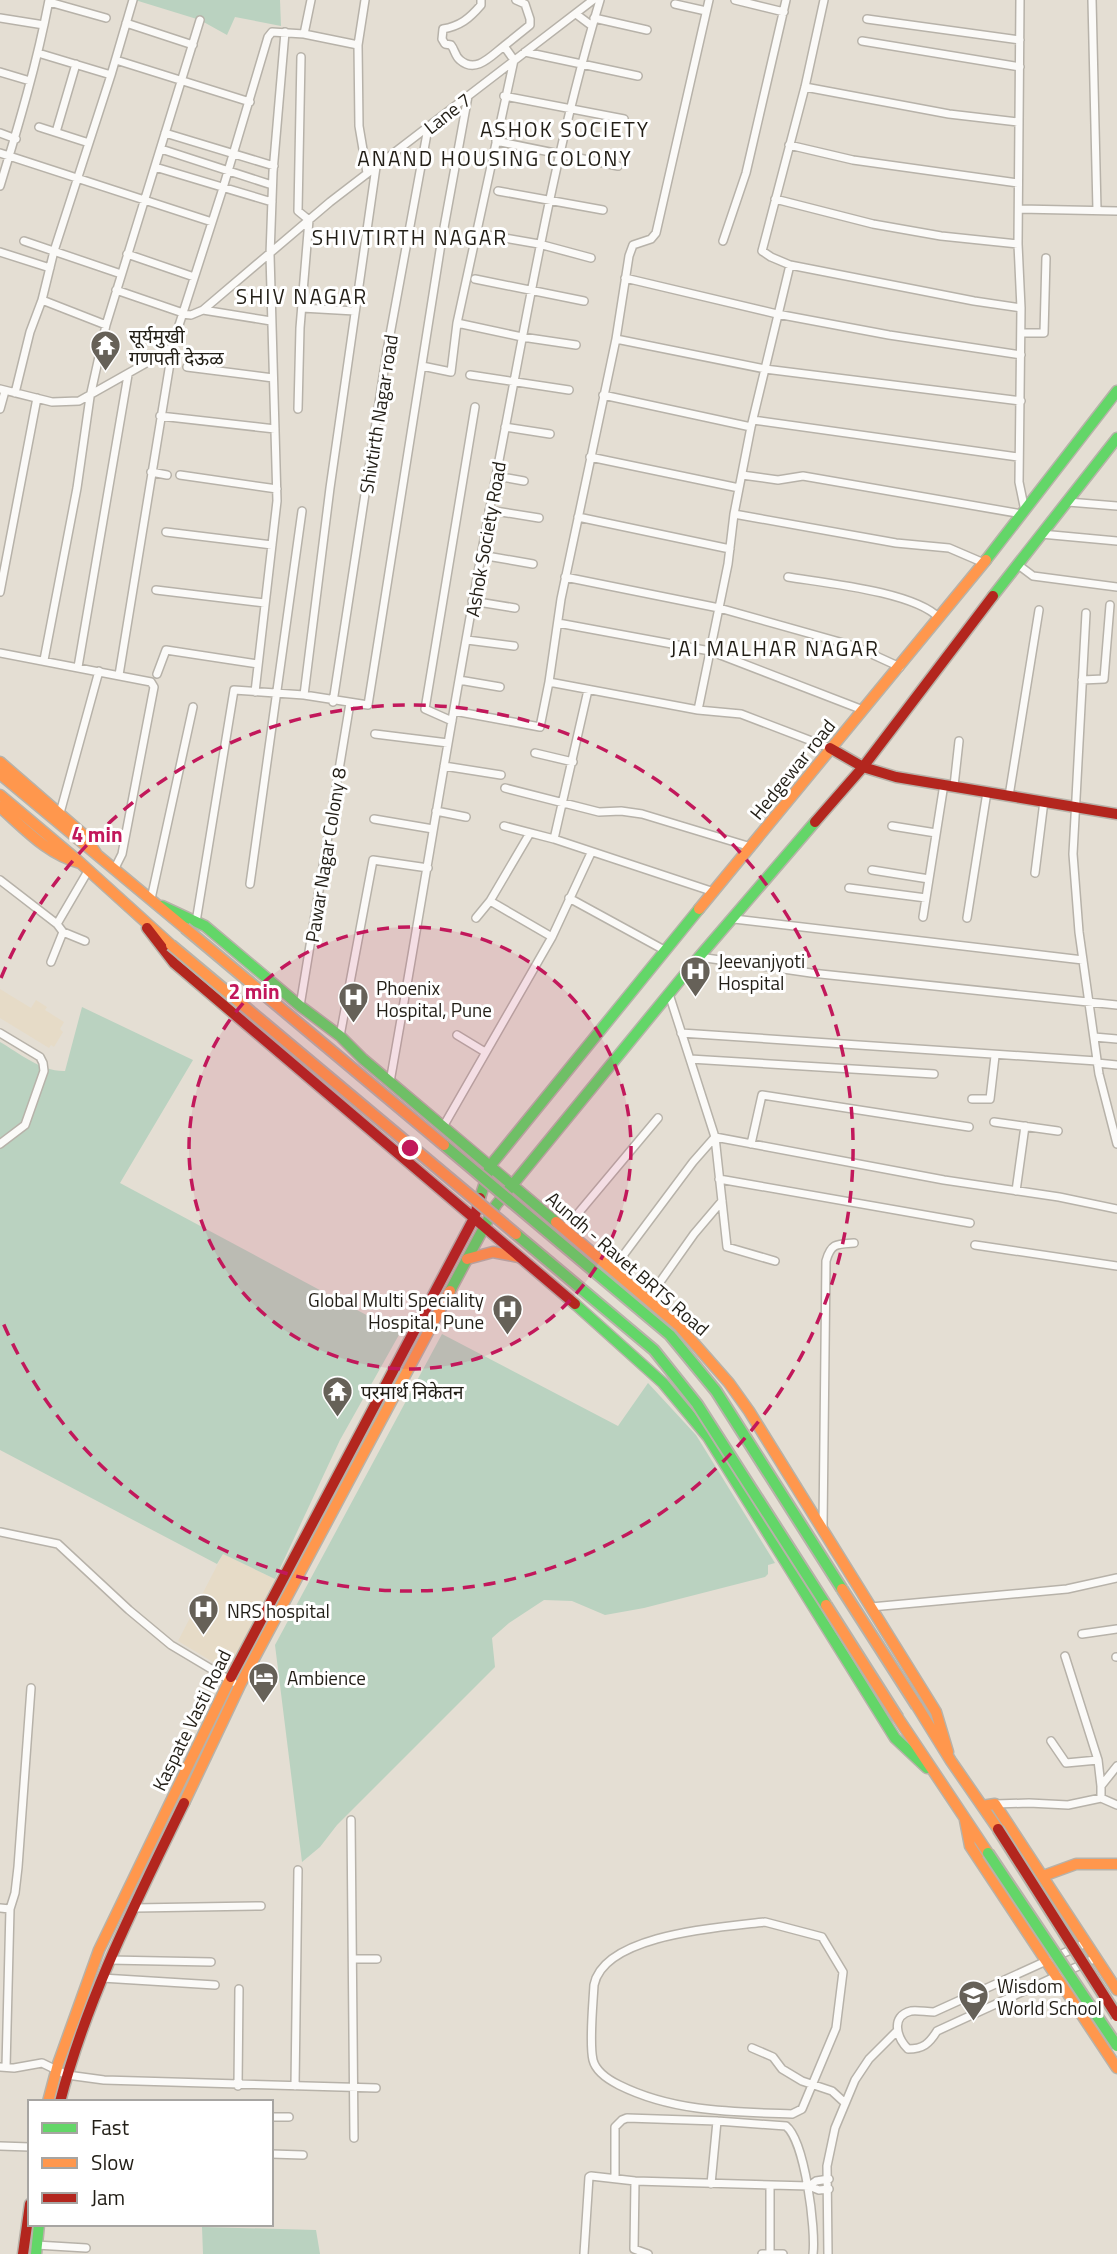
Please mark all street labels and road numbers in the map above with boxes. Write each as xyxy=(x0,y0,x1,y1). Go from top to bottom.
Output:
street label: Lane 7 xyxy=(417,85,477,141)
street label: Shivtirth Nagar road xyxy=(351,332,405,496)
street label: Ashok Society Road xyxy=(457,459,513,619)
street label: Hedgewar road xyxy=(742,712,842,826)
street label: Pawar Nagar Colony 8 xyxy=(297,765,353,944)
street label: Aundh - Ravet BRTS Road xyxy=(540,1184,716,1342)
street label: Kaspate Vasti Road xyxy=(144,1644,238,1796)

